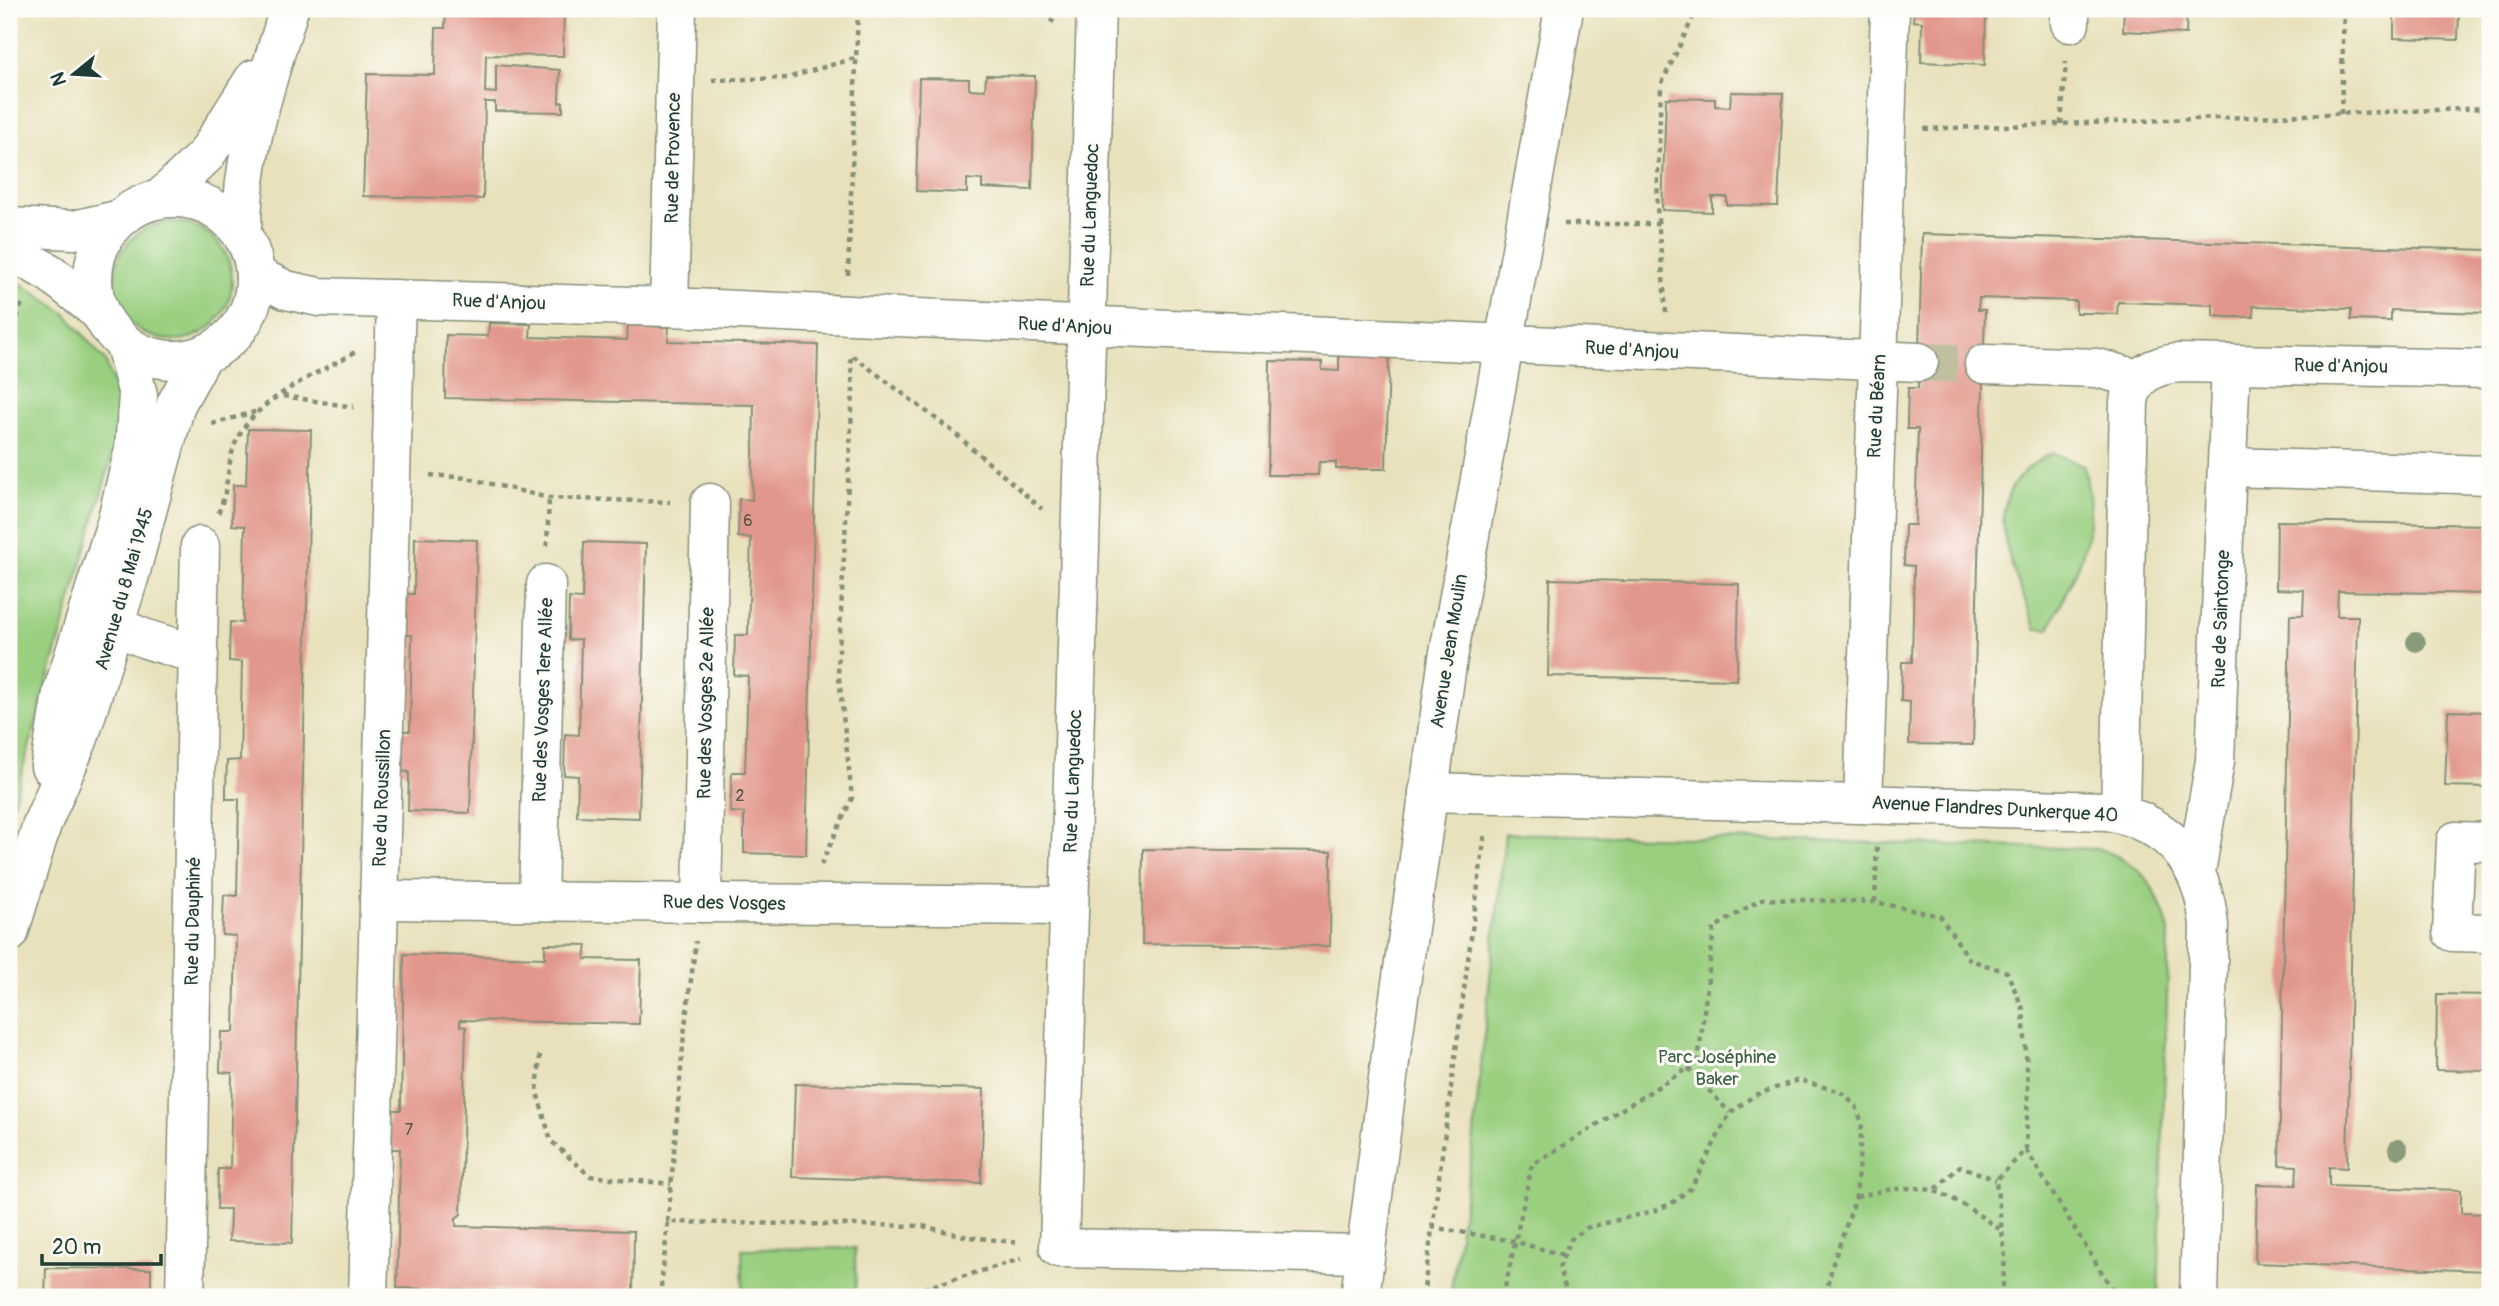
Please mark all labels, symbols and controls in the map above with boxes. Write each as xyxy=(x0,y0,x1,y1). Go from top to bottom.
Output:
north arrow xyxy=(38,38,108,108)
text: N xyxy=(45,69,72,89)
street label: Rue de Provence xyxy=(660,92,686,224)
street label: Rue du Languedoc xyxy=(1075,142,1105,287)
street label: Rue d'Anjou xyxy=(451,288,547,316)
street label: Rue d'Anjou xyxy=(1017,312,1113,340)
street label: Rue d'Anjou xyxy=(1584,336,1680,364)
street label: Rue du Béarn xyxy=(1862,353,1892,459)
street label: Rue d'Anjou xyxy=(2294,353,2388,379)
street label: Avenue du 8 Mai 1945 xyxy=(89,505,159,673)
house number: 6 xyxy=(743,511,753,531)
street label: Rue de Saintonge xyxy=(2207,549,2235,688)
street label: Avenue Jean Moulin xyxy=(1425,572,1473,730)
street label: Rue des Vosges 1ere Allée xyxy=(527,597,559,803)
street label: Rue des Vosges 2e Allée xyxy=(692,606,720,799)
street label: Rue du Languedoc xyxy=(1058,708,1088,853)
street label: Rue du Roussillon xyxy=(368,729,396,867)
house number: 2 xyxy=(736,786,745,806)
street label: Avenue Flandres Dunkerque 40 xyxy=(1871,791,2119,827)
street label: Rue du Dauphiné xyxy=(180,856,206,986)
street label: Rue des Vosges xyxy=(662,890,786,916)
park label: Parc Joséphine Baker xyxy=(1658,1045,1777,1091)
house number: 7 xyxy=(405,1120,414,1140)
scale bar xyxy=(42,1222,161,1266)
text: 20 m xyxy=(52,1234,101,1261)

